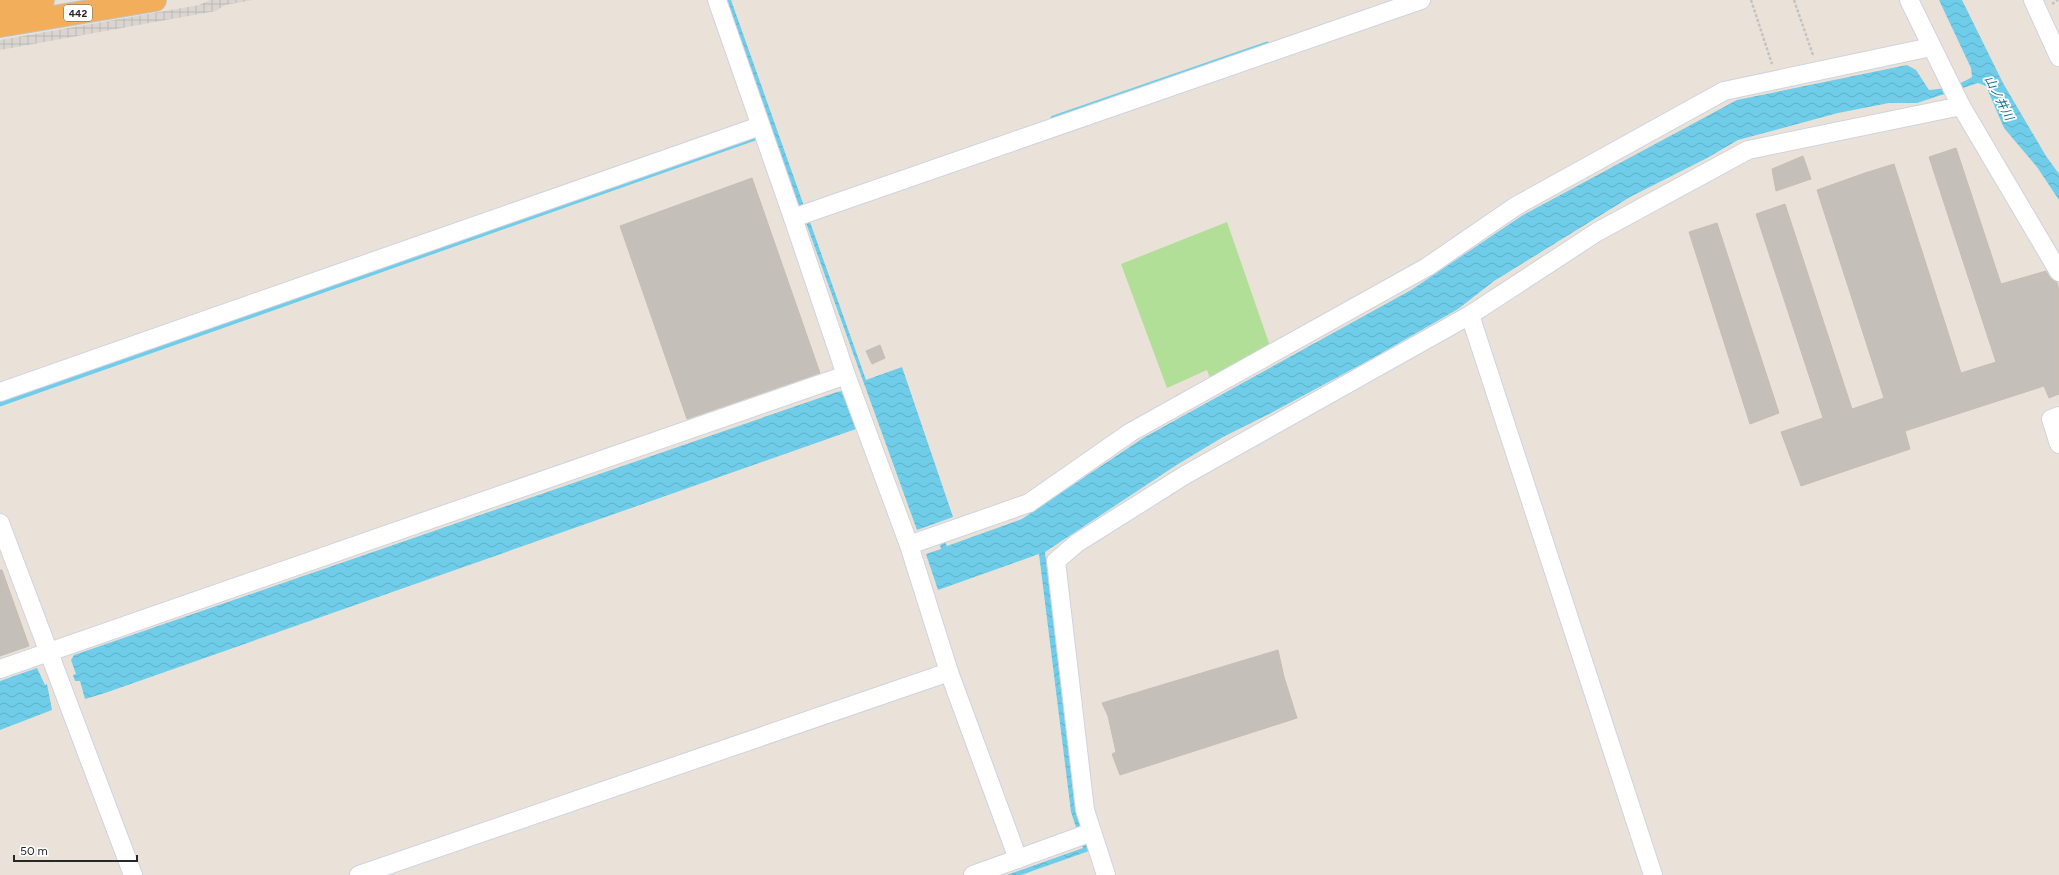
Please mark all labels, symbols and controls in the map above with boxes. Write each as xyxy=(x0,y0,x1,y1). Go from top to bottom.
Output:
road number: 442 xyxy=(64,5,92,21)
water label: 山ノ井川 xyxy=(1982,73,2017,124)
scale bar xyxy=(14,837,137,863)
text: 50 m xyxy=(20,844,48,858)

